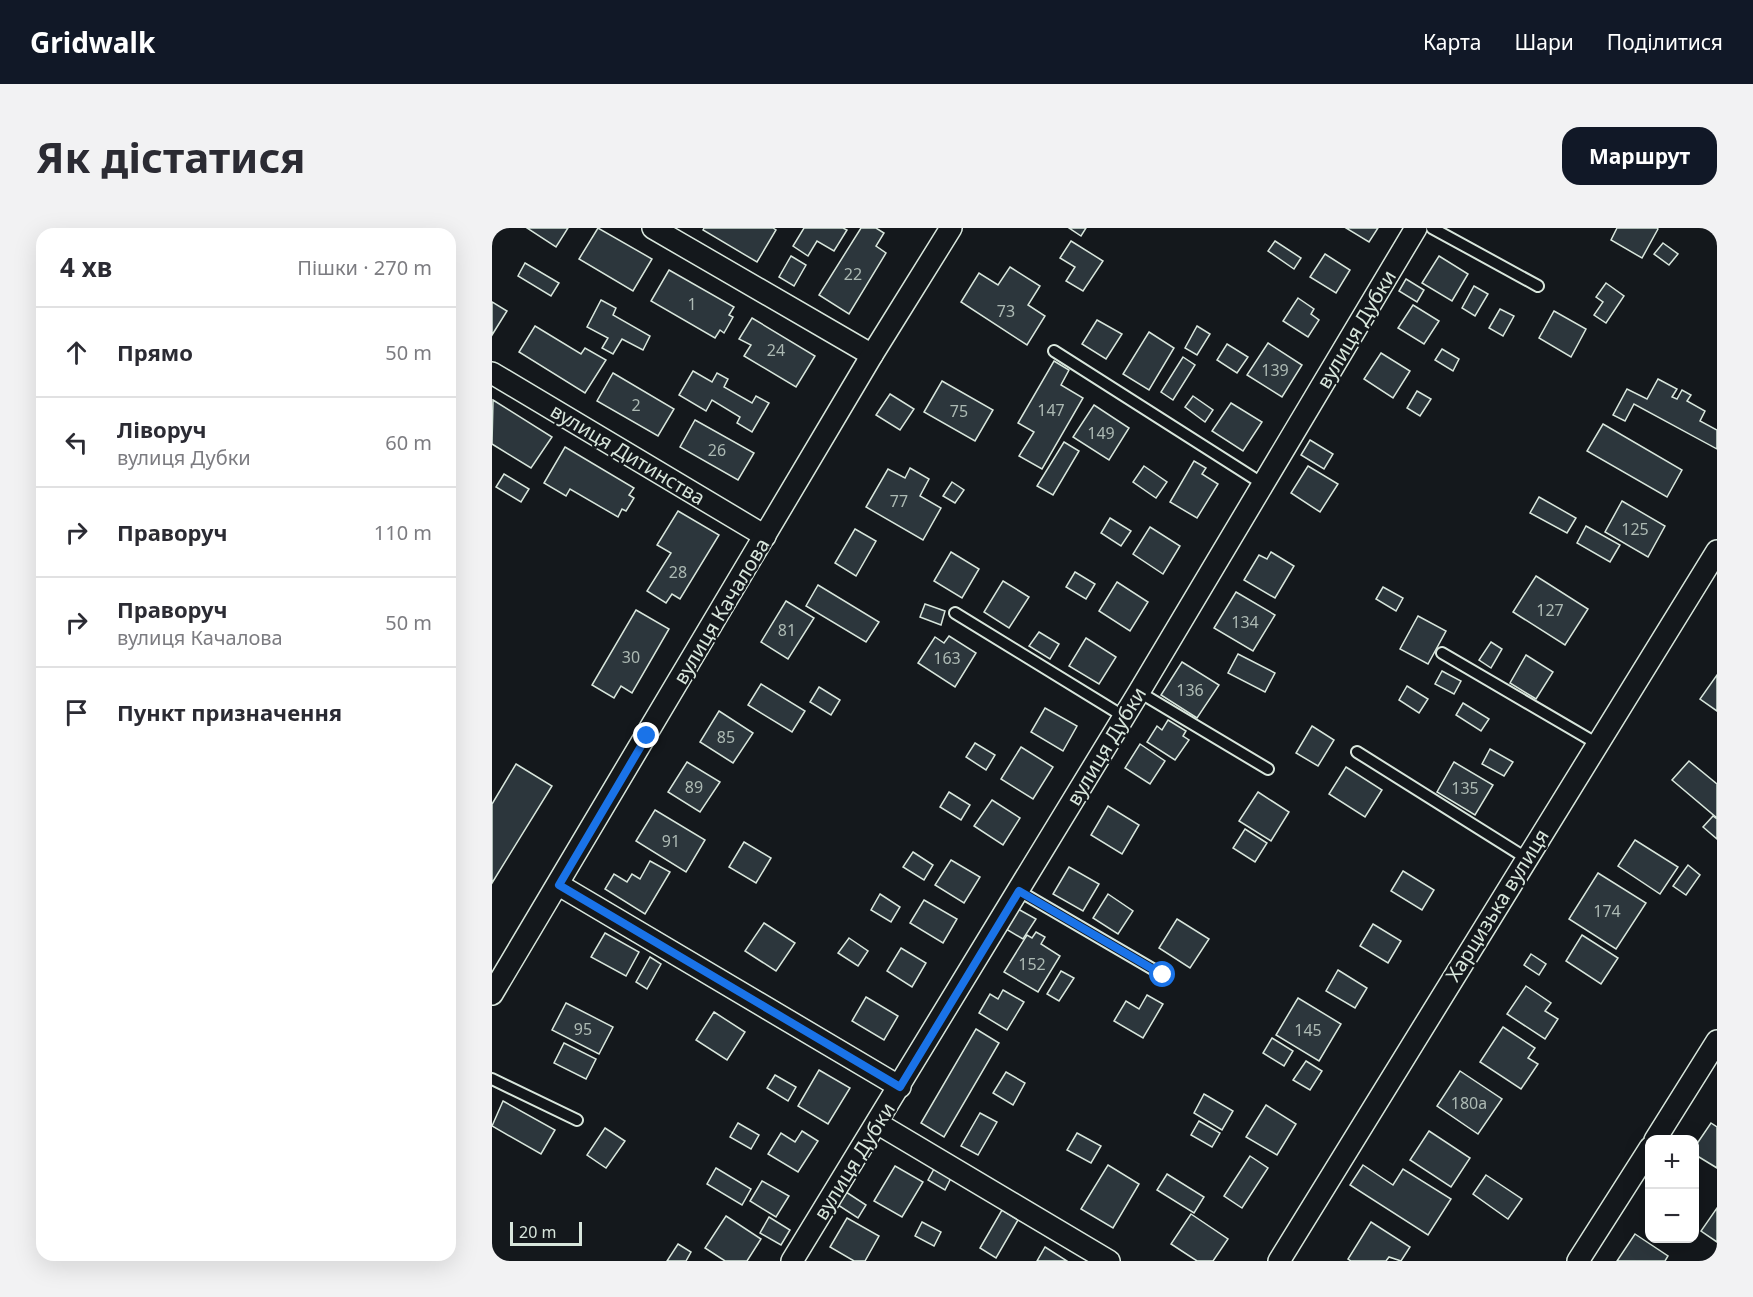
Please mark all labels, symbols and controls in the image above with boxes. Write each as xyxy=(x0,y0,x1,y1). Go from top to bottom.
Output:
text: Gridwalk xyxy=(30,23,155,61)
text: Карта xyxy=(1423,28,1482,56)
text: Шари xyxy=(1515,28,1574,56)
text: Поділитися xyxy=(1607,28,1723,56)
button: Маршрут xyxy=(1562,127,1717,185)
text: Як дістатися xyxy=(36,128,305,185)
text: 4 хв xyxy=(60,249,112,285)
text: Пішки · 270 m xyxy=(297,254,432,281)
house number: 22 xyxy=(844,263,862,285)
street label: вулиця Дубки xyxy=(1310,265,1402,393)
house number: 1 xyxy=(687,293,697,315)
house number: 73 xyxy=(997,300,1015,322)
icon: ahead xyxy=(60,336,93,369)
text: Прямо xyxy=(117,337,193,367)
text: 50 m xyxy=(385,339,432,366)
house number: 24 xyxy=(767,339,785,361)
house number: 139 xyxy=(1261,359,1289,381)
house number: 2 xyxy=(631,394,641,416)
street label: вулиця Дитинства xyxy=(546,397,710,511)
house number: 147 xyxy=(1037,399,1065,421)
house number: 75 xyxy=(950,400,968,422)
text: Ліворуч xyxy=(117,414,207,444)
house number: 149 xyxy=(1087,422,1115,444)
icon: left xyxy=(60,426,93,459)
text: 60 m xyxy=(385,429,432,456)
house number: 26 xyxy=(708,439,726,461)
text: вулиця Дубки xyxy=(117,444,251,471)
house number: 77 xyxy=(890,490,908,512)
icon: right xyxy=(60,516,93,549)
text: Праворуч xyxy=(117,517,228,547)
house number: 125 xyxy=(1621,518,1649,540)
text: 110 m xyxy=(374,519,432,546)
street label: вулиця Качалова xyxy=(667,533,775,689)
house number: 28 xyxy=(669,561,687,583)
text: Праворуч xyxy=(117,594,228,624)
house number: 127 xyxy=(1536,599,1564,621)
icon: right xyxy=(60,606,93,639)
text: 50 m xyxy=(385,609,432,636)
house number: 134 xyxy=(1231,611,1259,633)
house number: 81 xyxy=(778,619,796,641)
text: вулиця Качалова xyxy=(117,624,283,651)
house number: 30 xyxy=(622,646,640,668)
house number: 163 xyxy=(933,647,961,669)
house number: 136 xyxy=(1176,679,1204,701)
street label: вулиця Дубки xyxy=(1060,682,1152,810)
icon: arrive xyxy=(60,696,93,729)
text: Пункт призначення xyxy=(117,697,342,727)
route end xyxy=(633,722,659,748)
house number: 85 xyxy=(717,726,735,748)
house number: 89 xyxy=(685,776,703,798)
house number: 135 xyxy=(1451,777,1479,799)
street label: Харцизька вулиця xyxy=(1439,824,1555,986)
house number: 91 xyxy=(662,830,680,852)
house number: 174 xyxy=(1593,900,1621,922)
house number: 152 xyxy=(1018,953,1046,975)
route start xyxy=(1149,961,1175,987)
house number: 95 xyxy=(574,1018,592,1040)
house number: 145 xyxy=(1294,1019,1322,1041)
house number: 180а xyxy=(1451,1092,1487,1114)
street label: вулиця Дубки xyxy=(807,1097,901,1225)
map controls xyxy=(1645,1135,1699,1243)
button: + xyxy=(1645,1135,1699,1189)
button: − xyxy=(1645,1189,1699,1243)
scale bar xyxy=(510,1219,582,1246)
text: 20 m xyxy=(519,1221,556,1243)

